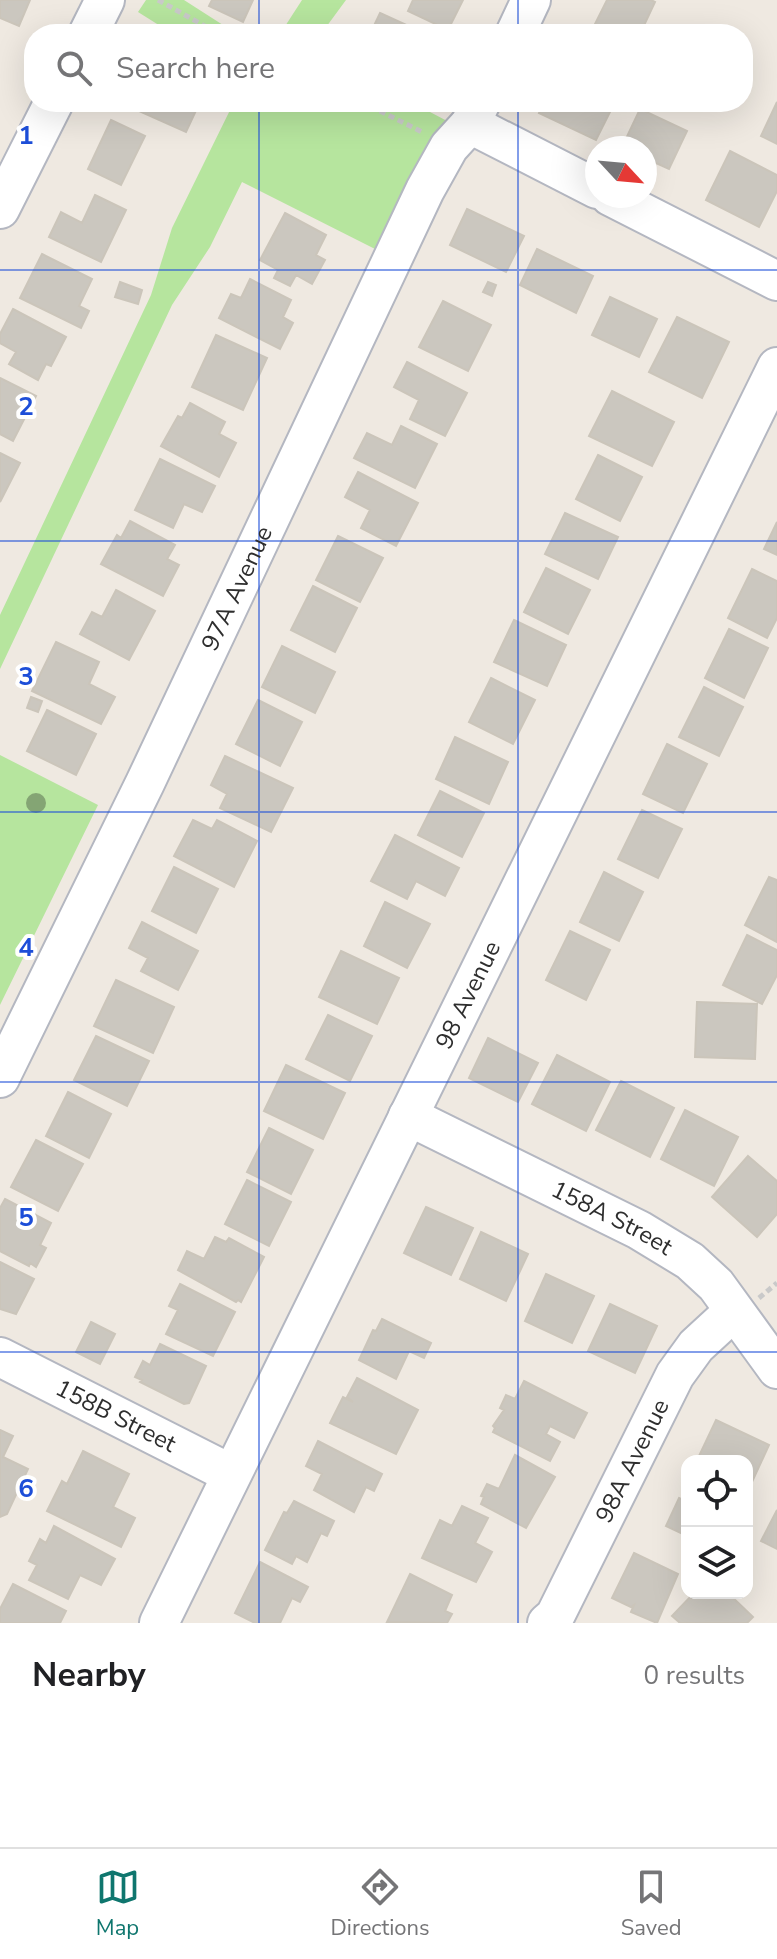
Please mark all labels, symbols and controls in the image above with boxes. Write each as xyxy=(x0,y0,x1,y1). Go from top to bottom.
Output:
search box xyxy=(24,24,753,112)
icon: search xyxy=(52,46,96,90)
text: Search here xyxy=(116,48,275,89)
text: 1 xyxy=(18,118,34,153)
north arrow xyxy=(585,136,657,208)
text: 2 xyxy=(18,389,34,424)
street label: 97A Avenue xyxy=(194,521,280,656)
text: 3 xyxy=(18,659,34,694)
text: 4 xyxy=(18,930,34,965)
street label: 98 Avenue xyxy=(428,935,508,1054)
street label: 158A Street xyxy=(546,1173,679,1263)
text: 5 xyxy=(18,1200,34,1235)
street label: 158B Street xyxy=(50,1372,182,1460)
street label: 98A Avenue xyxy=(588,1394,677,1528)
map controls xyxy=(681,1455,753,1599)
button: locate xyxy=(681,1455,753,1527)
text: 6 xyxy=(18,1471,34,1506)
button: layers xyxy=(681,1527,753,1599)
text: Nearby xyxy=(32,1652,146,1698)
text: 0 results xyxy=(644,1658,745,1693)
tab: Map xyxy=(96,1865,140,1943)
tab: Directions xyxy=(331,1865,430,1943)
tab: Saved xyxy=(621,1865,681,1943)

